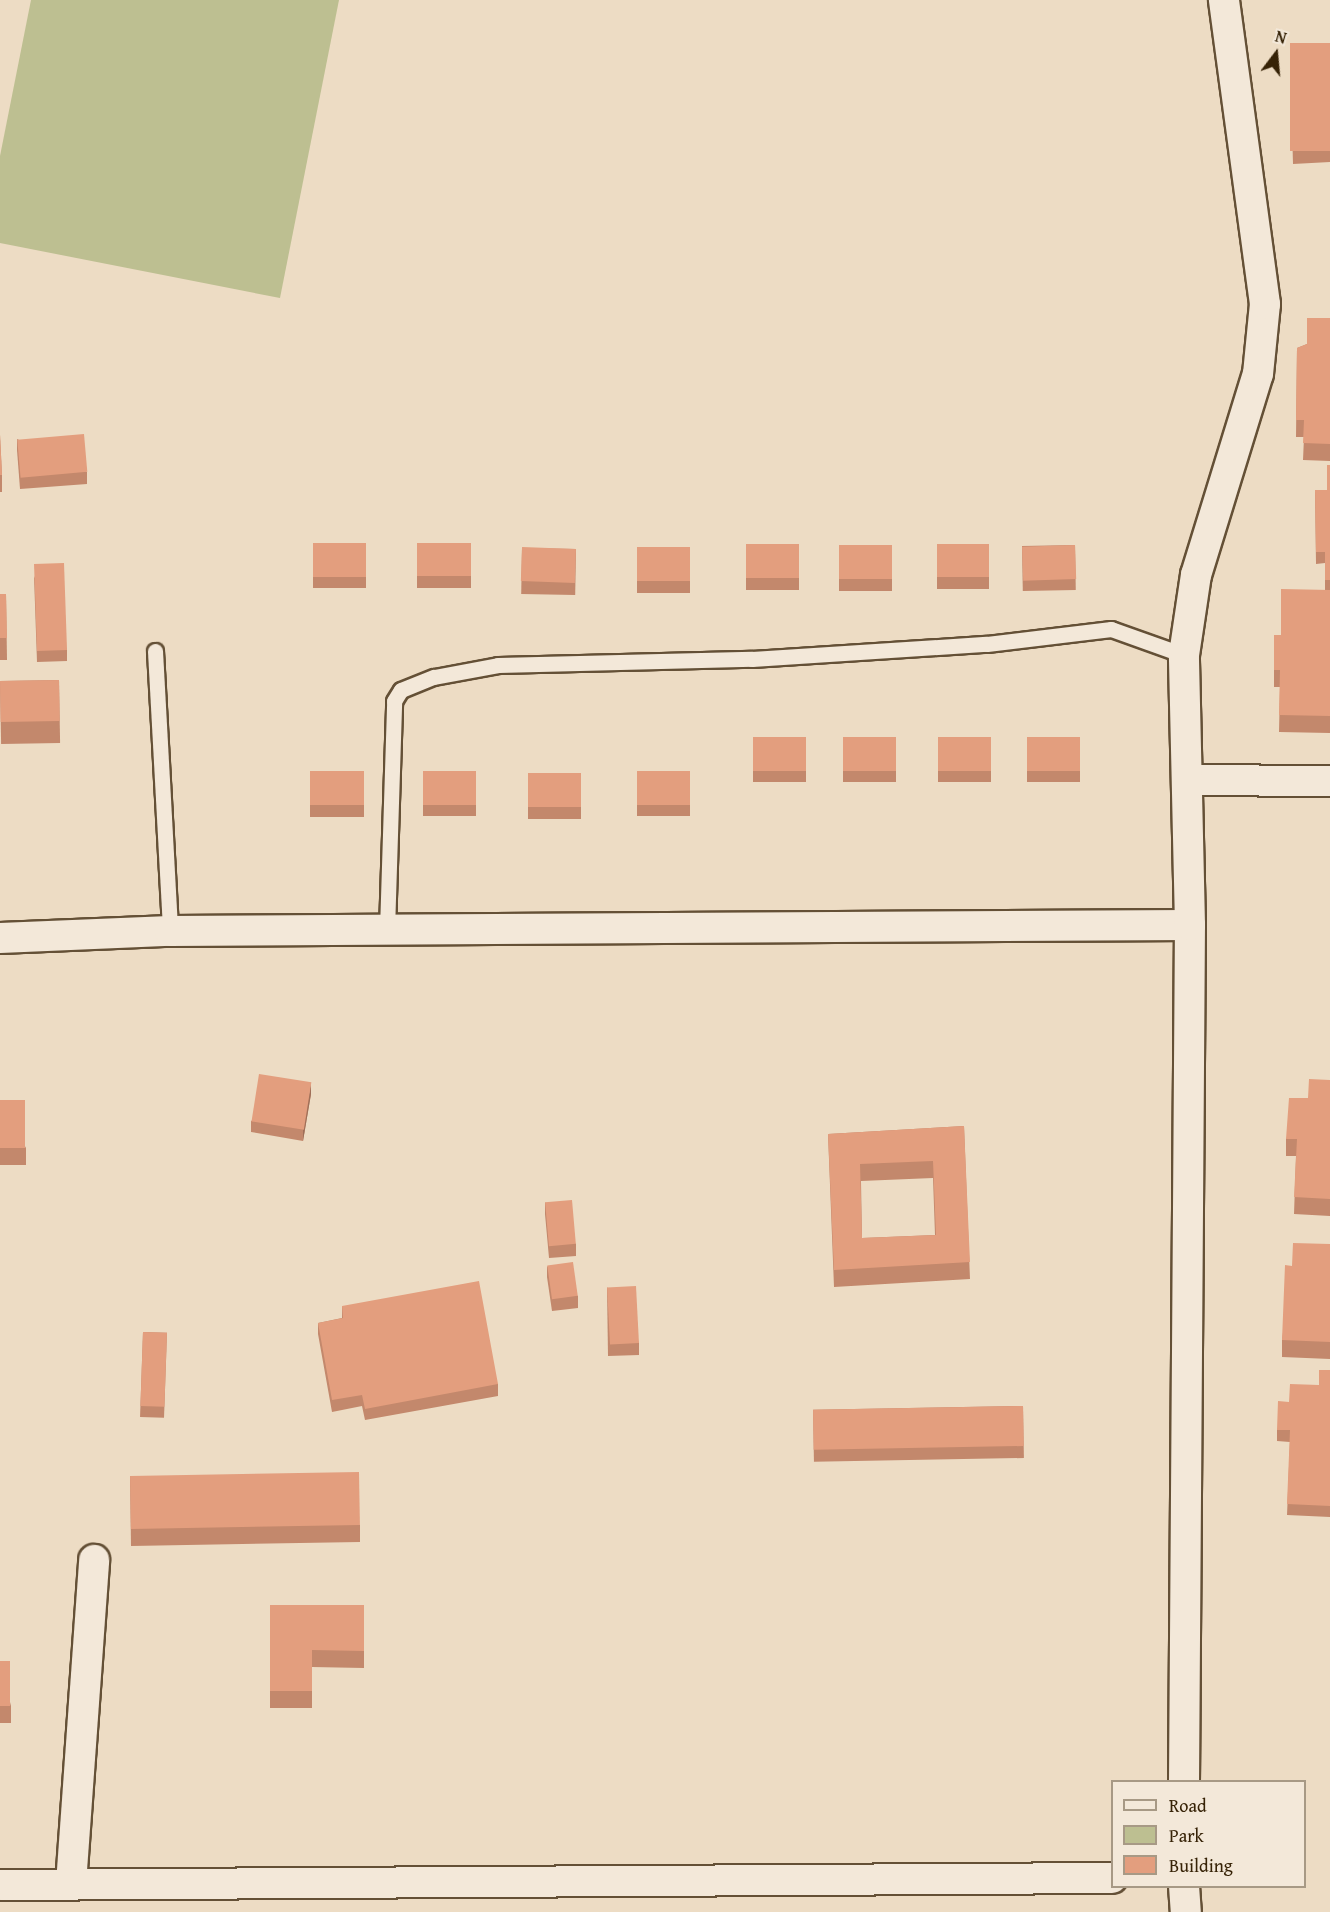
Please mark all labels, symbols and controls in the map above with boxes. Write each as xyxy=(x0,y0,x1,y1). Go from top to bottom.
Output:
north arrow xyxy=(1246,24,1306,84)
text: N xyxy=(1273,24,1289,50)
legend xyxy=(1111,1780,1306,1888)
text: Road xyxy=(1169,1792,1207,1819)
text: Park xyxy=(1169,1822,1204,1849)
text: Building xyxy=(1169,1852,1233,1879)

